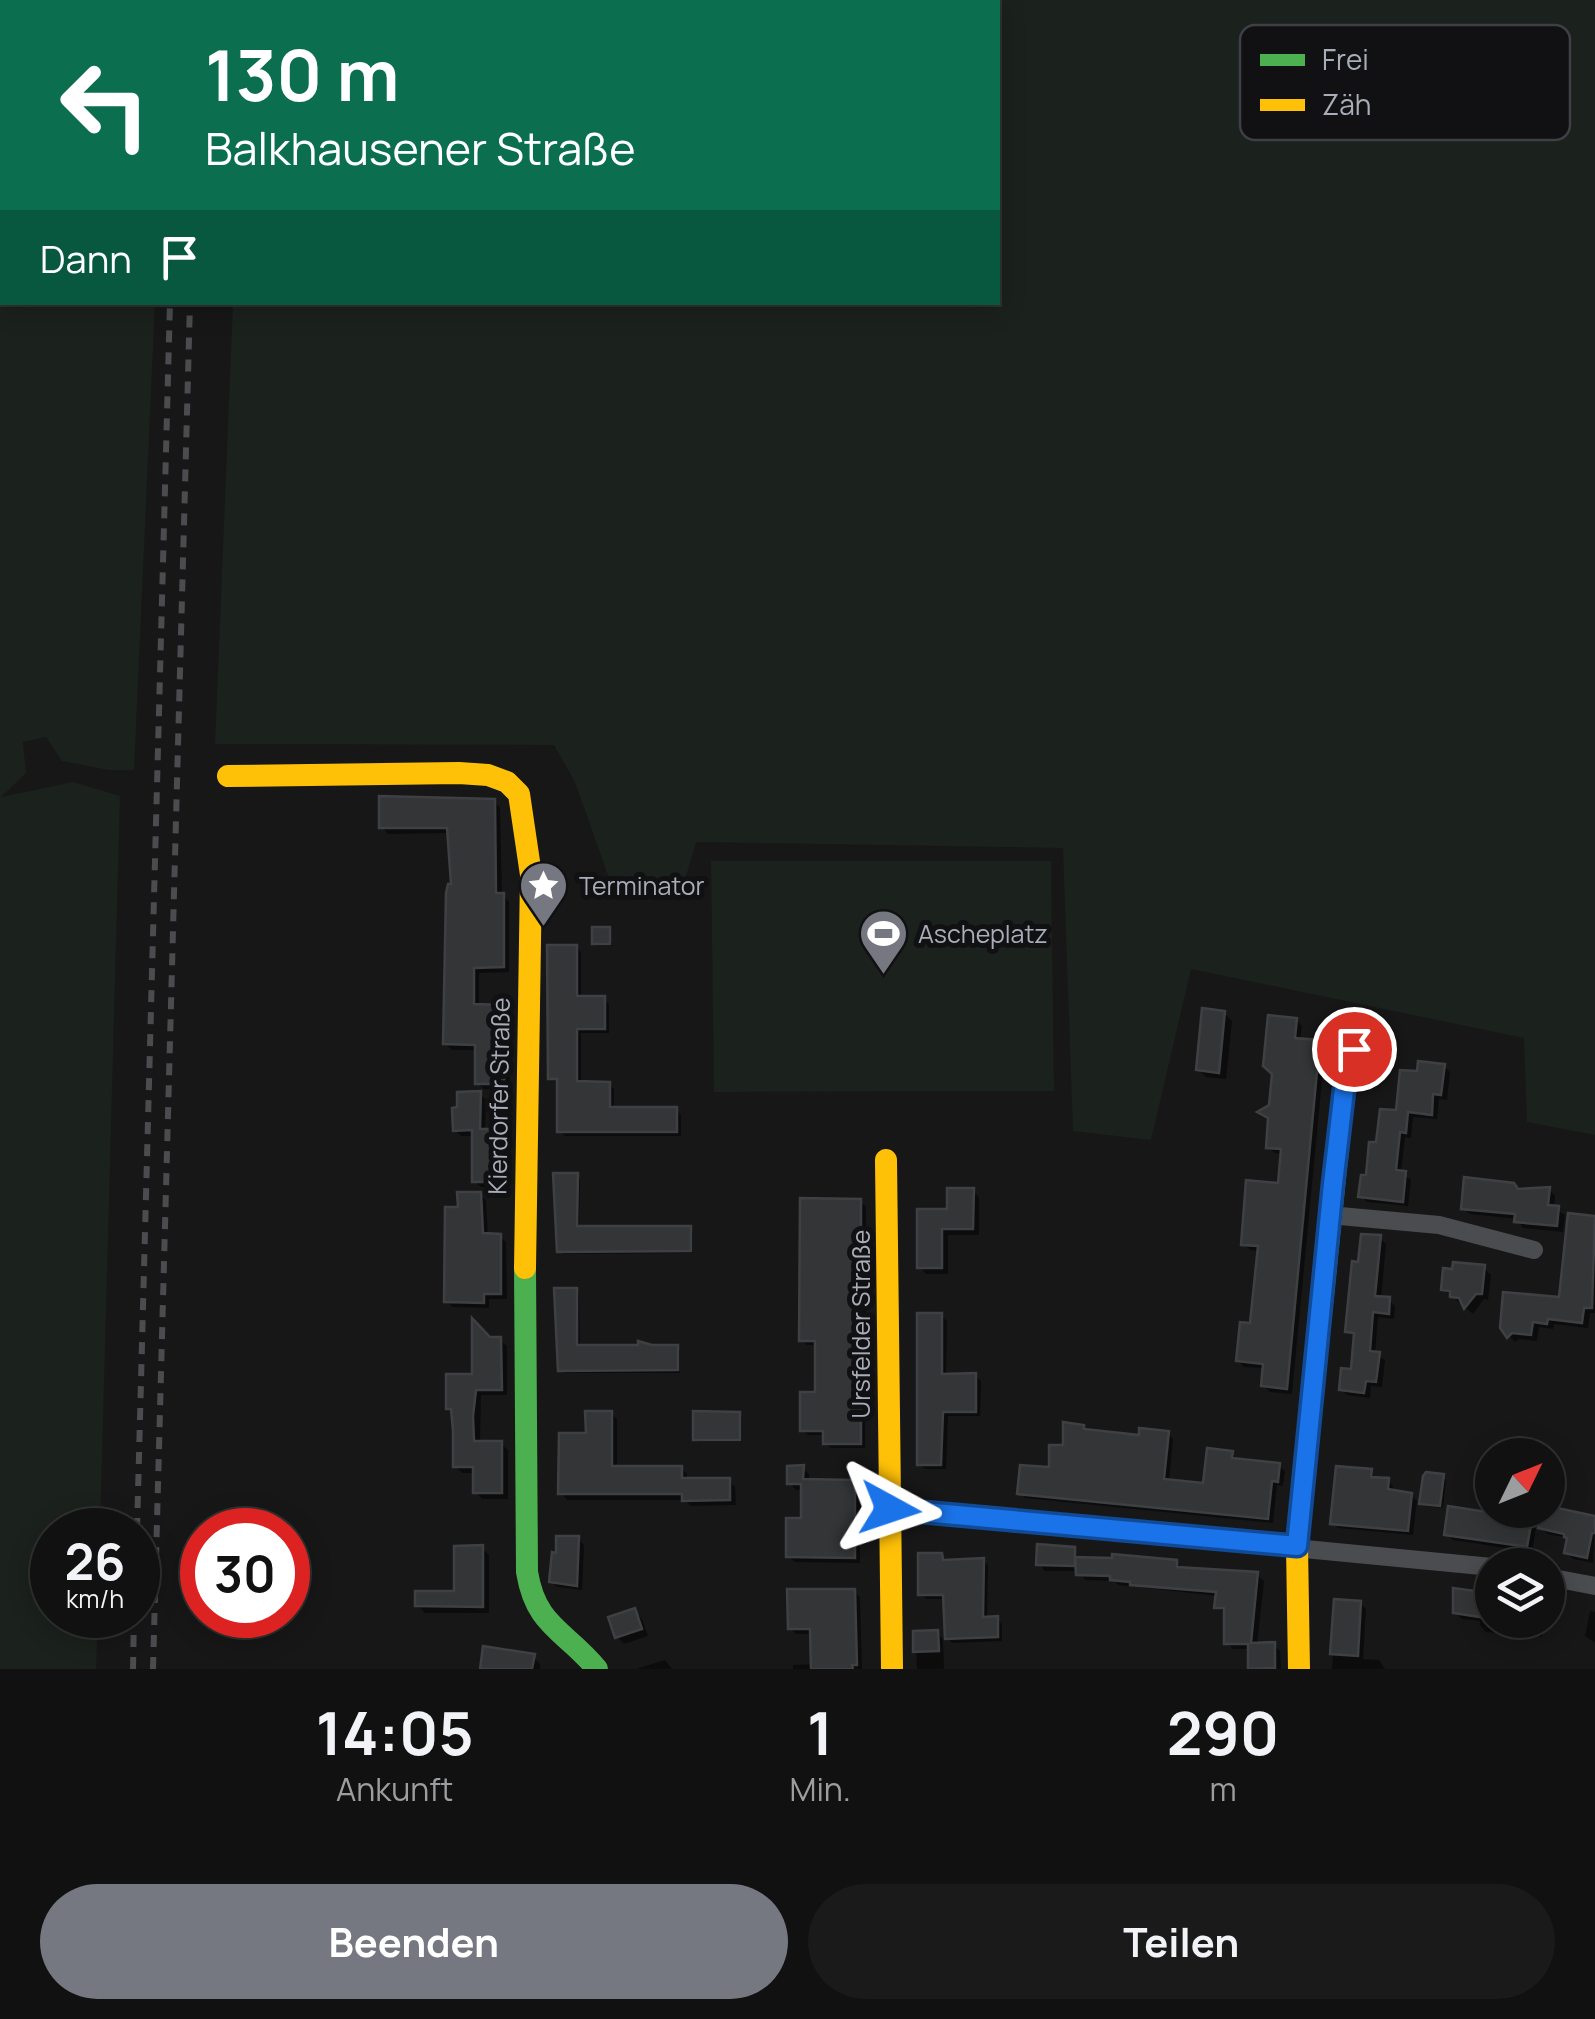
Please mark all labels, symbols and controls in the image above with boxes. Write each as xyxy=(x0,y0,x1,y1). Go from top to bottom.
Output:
legend xyxy=(1240,25,1570,140)
text: 130 m xyxy=(205,26,399,122)
icon: left xyxy=(40,40,170,170)
text: Frei xyxy=(1322,40,1369,78)
text: Zäh xyxy=(1322,85,1371,123)
text: Balkhausener Straße xyxy=(205,117,636,179)
icon: arrive xyxy=(152,230,207,285)
text: Dann xyxy=(40,232,132,284)
place icon: Terminator xyxy=(518,860,570,928)
place label: Terminator xyxy=(579,868,705,903)
sports icon: Ascheplatz xyxy=(857,908,909,976)
place label: Ascheplatz xyxy=(918,916,1048,951)
street label: Kierdorfer Straße xyxy=(479,997,518,1195)
pin xyxy=(1312,1007,1397,1092)
icon: arrive xyxy=(1327,1022,1382,1077)
street label: Ursfelder Straße xyxy=(843,1230,878,1418)
north arrow xyxy=(1475,1438,1565,1528)
map controls xyxy=(1475,1438,1565,1638)
position arrow xyxy=(838,1457,942,1561)
speed limit sign: 30 xyxy=(180,1508,310,1638)
text: 26 xyxy=(65,1527,125,1595)
button: layers xyxy=(1475,1548,1565,1638)
text: km/h xyxy=(66,1581,124,1616)
text: 14:05 xyxy=(316,1691,474,1773)
text: 1 xyxy=(807,1691,833,1773)
text: 290 xyxy=(1167,1691,1279,1773)
text: Ankunft xyxy=(336,1767,453,1811)
text: Min. xyxy=(789,1767,851,1811)
text: m xyxy=(1209,1767,1237,1811)
button: Beenden xyxy=(40,1884,788,1999)
button: Teilen xyxy=(808,1884,1555,1999)

